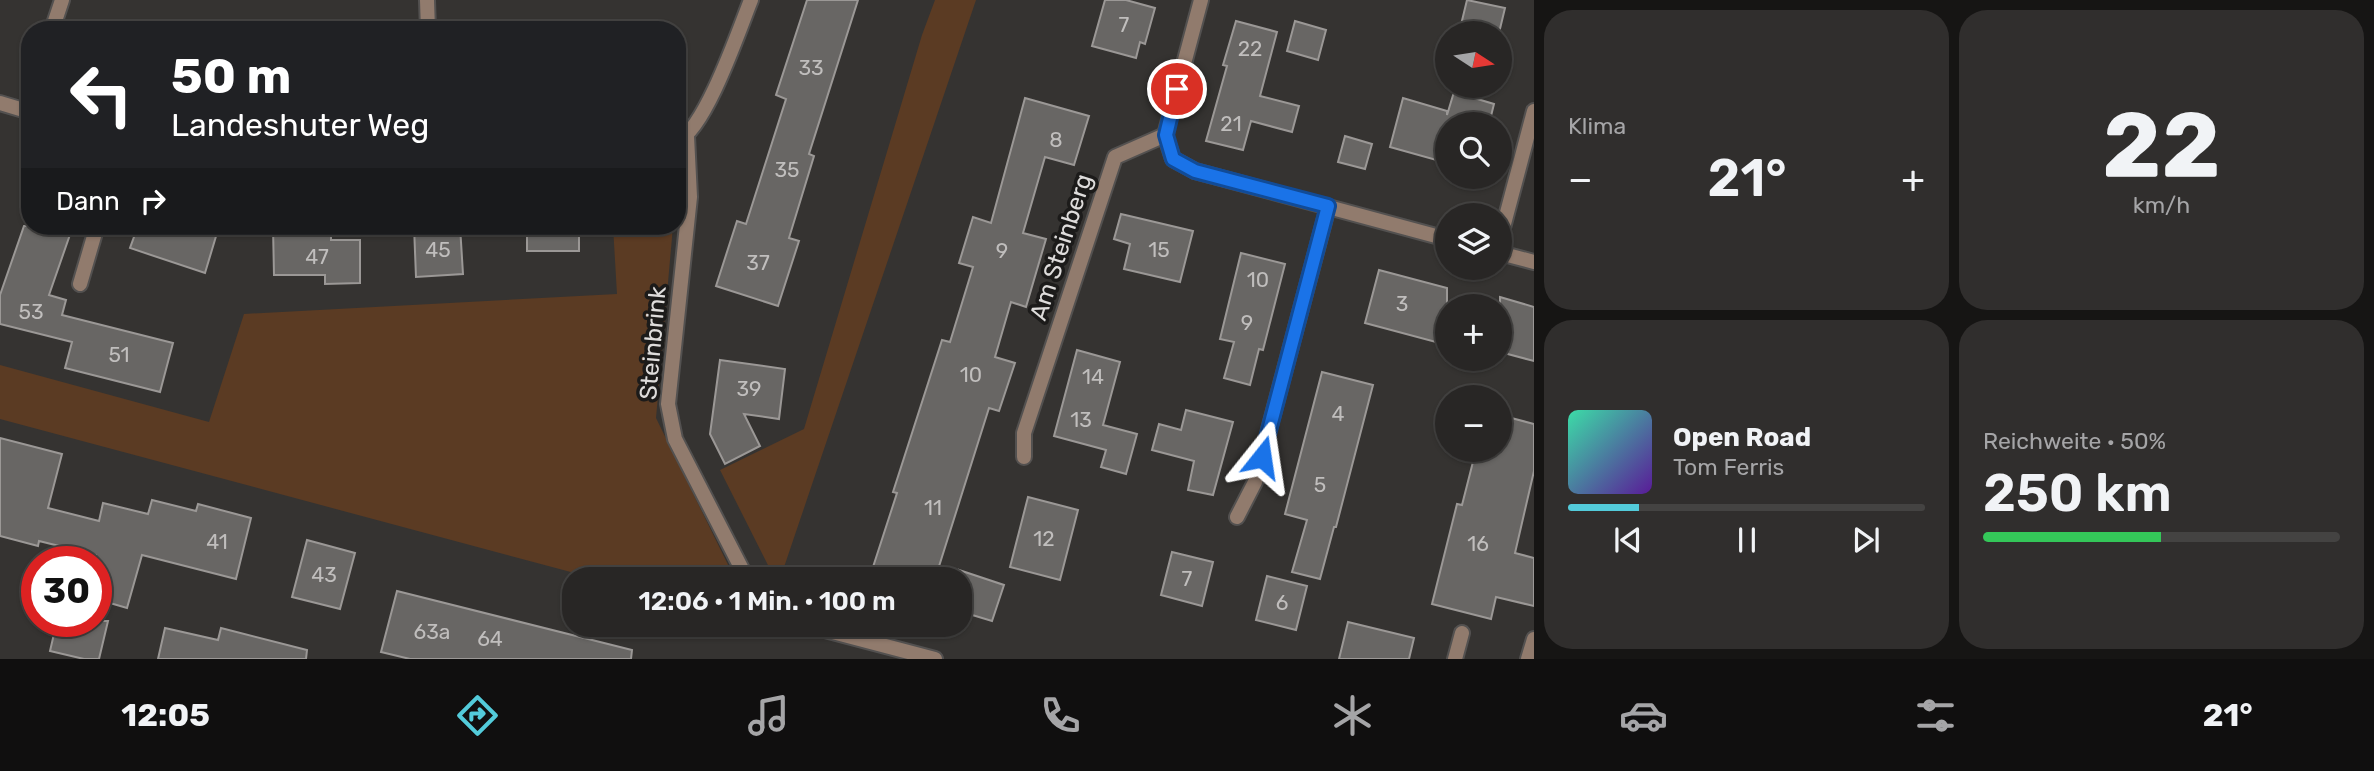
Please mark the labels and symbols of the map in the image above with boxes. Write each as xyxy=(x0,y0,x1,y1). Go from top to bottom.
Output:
house number: 7 xyxy=(1119,12,1130,37)
north arrow xyxy=(1435,21,1512,98)
house number: 22 xyxy=(1238,36,1262,61)
house number: 33 xyxy=(798,55,824,80)
pin xyxy=(1147,59,1207,119)
house number: 21 xyxy=(1220,111,1242,136)
house number: 8 xyxy=(1049,127,1063,152)
house number: 35 xyxy=(774,157,800,182)
street label: Am Steinberg xyxy=(1024,170,1098,324)
house number: 45 xyxy=(425,237,451,262)
house number: 15 xyxy=(1148,237,1170,262)
house number: 9 xyxy=(996,238,1008,263)
house number: 47 xyxy=(305,244,329,269)
house number: 37 xyxy=(746,250,770,275)
house number: 10 xyxy=(1247,267,1269,292)
street label: Steinbrink xyxy=(634,284,672,401)
house number: 3 xyxy=(1396,291,1408,316)
house number: 53 xyxy=(18,299,44,324)
house number: 9 xyxy=(1241,310,1253,335)
house number: 51 xyxy=(108,342,130,367)
house number: 10 xyxy=(960,362,982,387)
house number: 14 xyxy=(1082,364,1104,389)
house number: 39 xyxy=(736,376,762,401)
house number: 4 xyxy=(1331,401,1345,426)
house number: 13 xyxy=(1070,407,1092,432)
position arrow xyxy=(1225,420,1299,494)
house number: 5 xyxy=(1314,472,1326,497)
house number: 11 xyxy=(924,495,942,520)
house number: 12 xyxy=(1033,526,1055,551)
house number: 41 xyxy=(206,529,228,554)
house number: 16 xyxy=(1467,531,1489,556)
speed limit sign: 30 xyxy=(21,546,112,637)
house number: 43 xyxy=(311,562,337,587)
house number: 7 xyxy=(1182,566,1193,591)
house number: 6 xyxy=(1276,590,1288,615)
house number: 63a xyxy=(414,619,450,644)
house number: 64 xyxy=(477,626,503,651)

